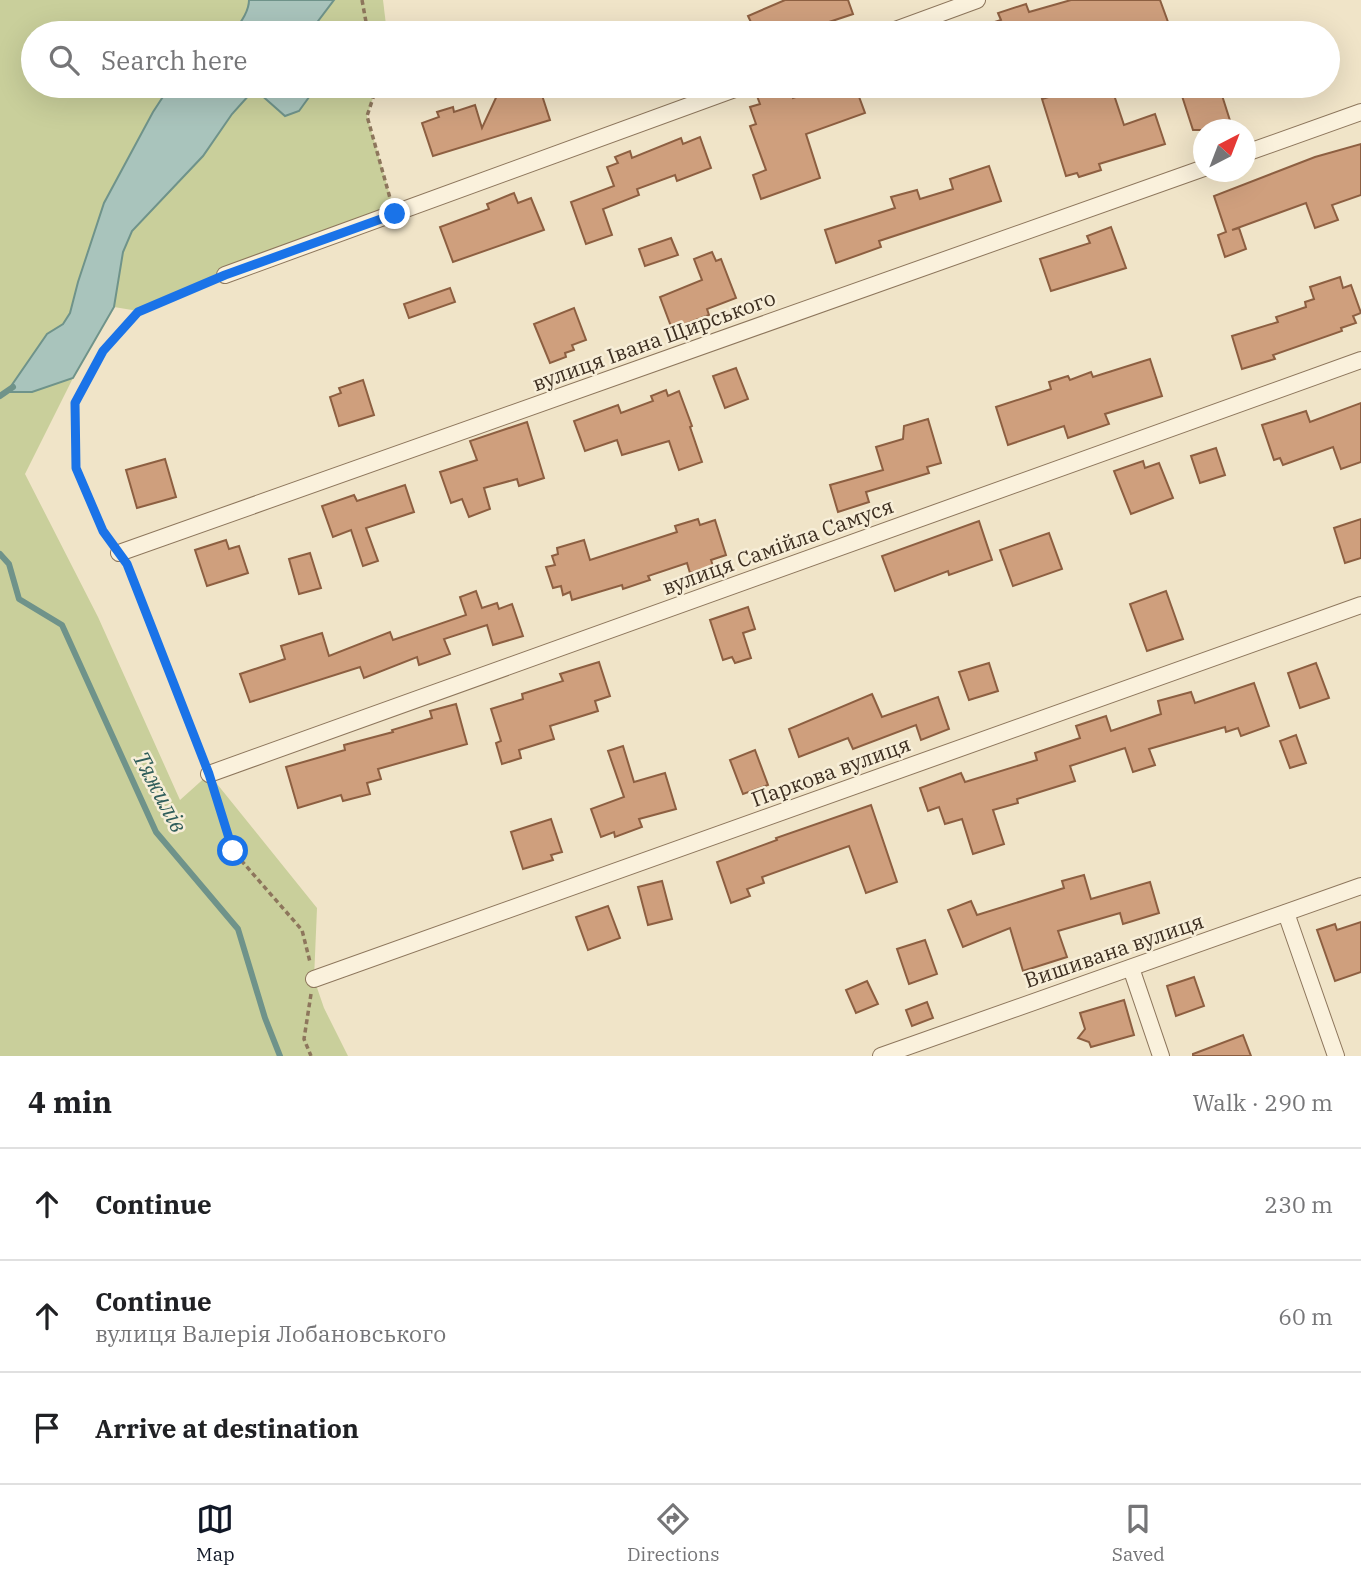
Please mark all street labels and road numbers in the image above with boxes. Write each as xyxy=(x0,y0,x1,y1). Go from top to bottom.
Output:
street label: вулиця Івана Щирського xyxy=(528,283,779,397)
street label: вулиця Самійла Самуся xyxy=(658,491,897,601)
street label: Паркова вулиця xyxy=(747,729,914,813)
street label: Вишивана вулиця xyxy=(1020,906,1207,994)

